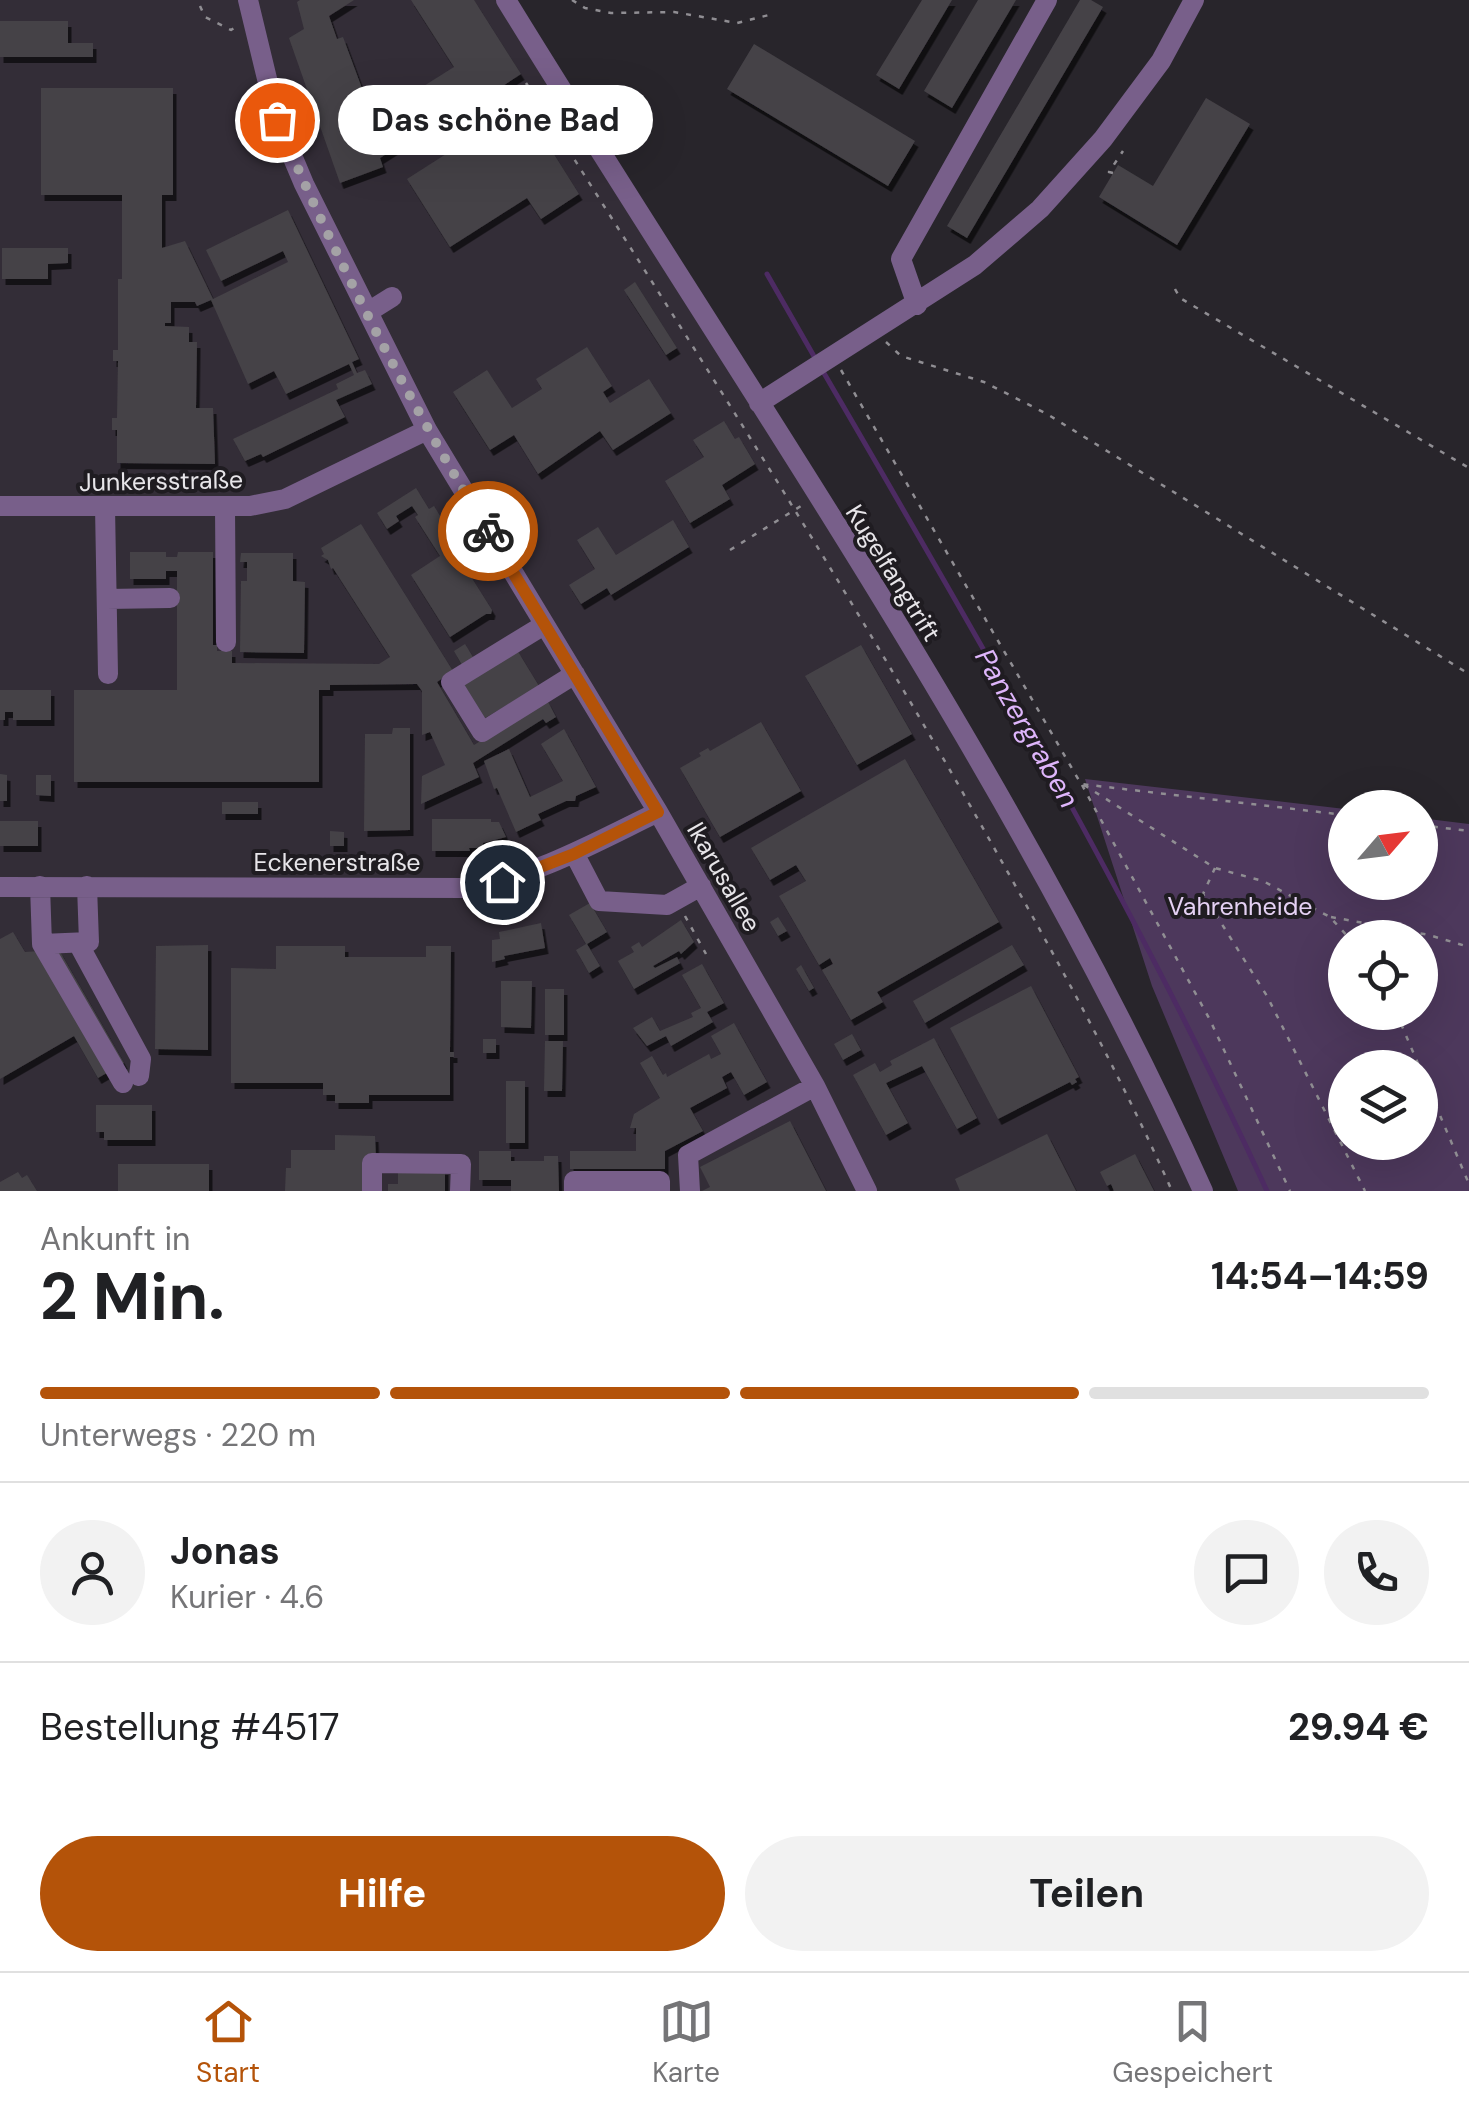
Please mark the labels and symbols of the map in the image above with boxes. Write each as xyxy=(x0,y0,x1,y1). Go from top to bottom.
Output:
pin xyxy=(235,78,320,163)
callout: Das schöne Bad xyxy=(337,85,652,155)
street label: Junkersstraße xyxy=(79,463,243,499)
courier xyxy=(438,481,538,581)
street label: Kugelfangtrift xyxy=(838,499,948,647)
water label: Panzergraben xyxy=(966,642,1088,814)
north arrow xyxy=(1328,790,1438,900)
street label: Ikarusallee xyxy=(679,816,769,938)
pin xyxy=(460,840,545,925)
street label: Eckenerstraße xyxy=(253,846,421,879)
park label: Vahrenheide xyxy=(1167,890,1313,923)

